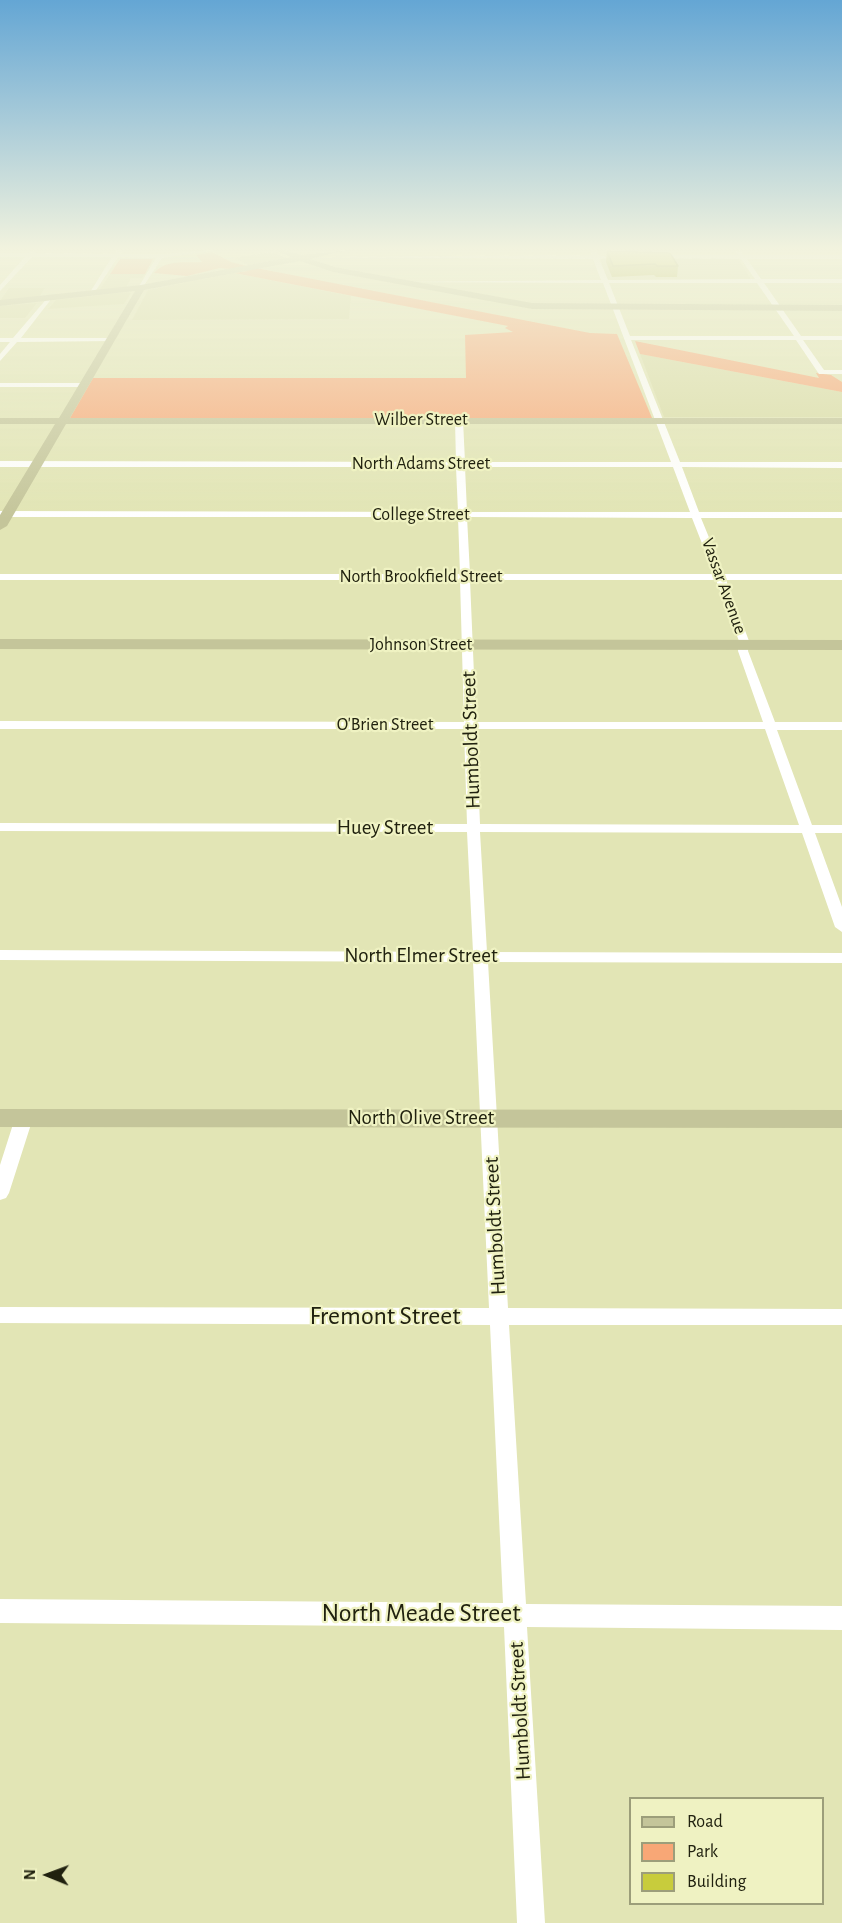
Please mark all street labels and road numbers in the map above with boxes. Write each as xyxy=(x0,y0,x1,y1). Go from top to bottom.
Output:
street label: Wilber Street xyxy=(374,409,468,431)
street label: North Adams Street xyxy=(352,453,490,475)
street label: College Street xyxy=(372,504,470,526)
street label: Vassar Avenue xyxy=(697,535,751,637)
street label: North Brookfield Street xyxy=(339,566,503,588)
street label: Johnson Street xyxy=(370,634,472,656)
street label: Humboldt Street xyxy=(456,670,486,810)
street label: O'Brien Street xyxy=(337,714,433,736)
street label: Huey Street xyxy=(337,815,433,841)
street label: North Elmer Street xyxy=(344,943,498,969)
street label: North Olive Street xyxy=(348,1105,494,1131)
street label: Humboldt Street xyxy=(479,1156,511,1296)
street label: Fremont Street xyxy=(309,1300,461,1332)
street label: North Meade Street xyxy=(321,1597,521,1629)
street label: Humboldt Street xyxy=(504,1641,536,1781)

